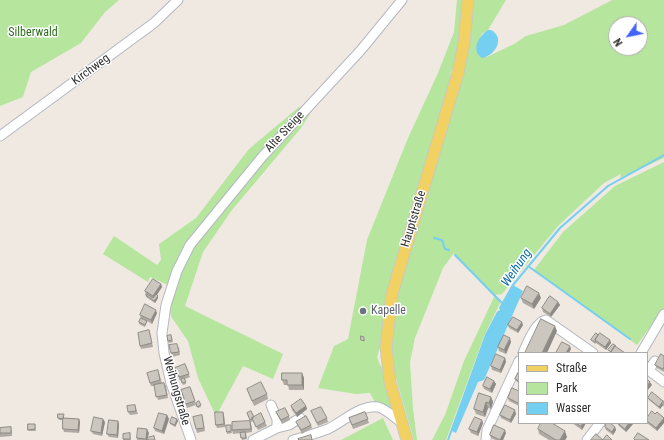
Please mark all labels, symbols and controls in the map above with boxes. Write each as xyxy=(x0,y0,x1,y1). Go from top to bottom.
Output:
north arrow xyxy=(608,16,648,56)
park label: Silberwald xyxy=(8,26,58,40)
text: N xyxy=(611,36,626,49)
street label: Kirchweg xyxy=(69,51,113,89)
street label: Alte Steige xyxy=(262,108,308,156)
street label: Hauptstraße xyxy=(399,189,429,249)
water label: Weihung xyxy=(498,246,536,290)
place label: Kapelle xyxy=(371,304,406,318)
marker: Kapelle xyxy=(358,306,368,316)
legend xyxy=(518,352,648,424)
street label: Weihungstraße xyxy=(159,355,193,427)
text: Straße xyxy=(556,361,587,375)
text: Park xyxy=(556,381,577,395)
text: Wasser xyxy=(556,401,591,415)

